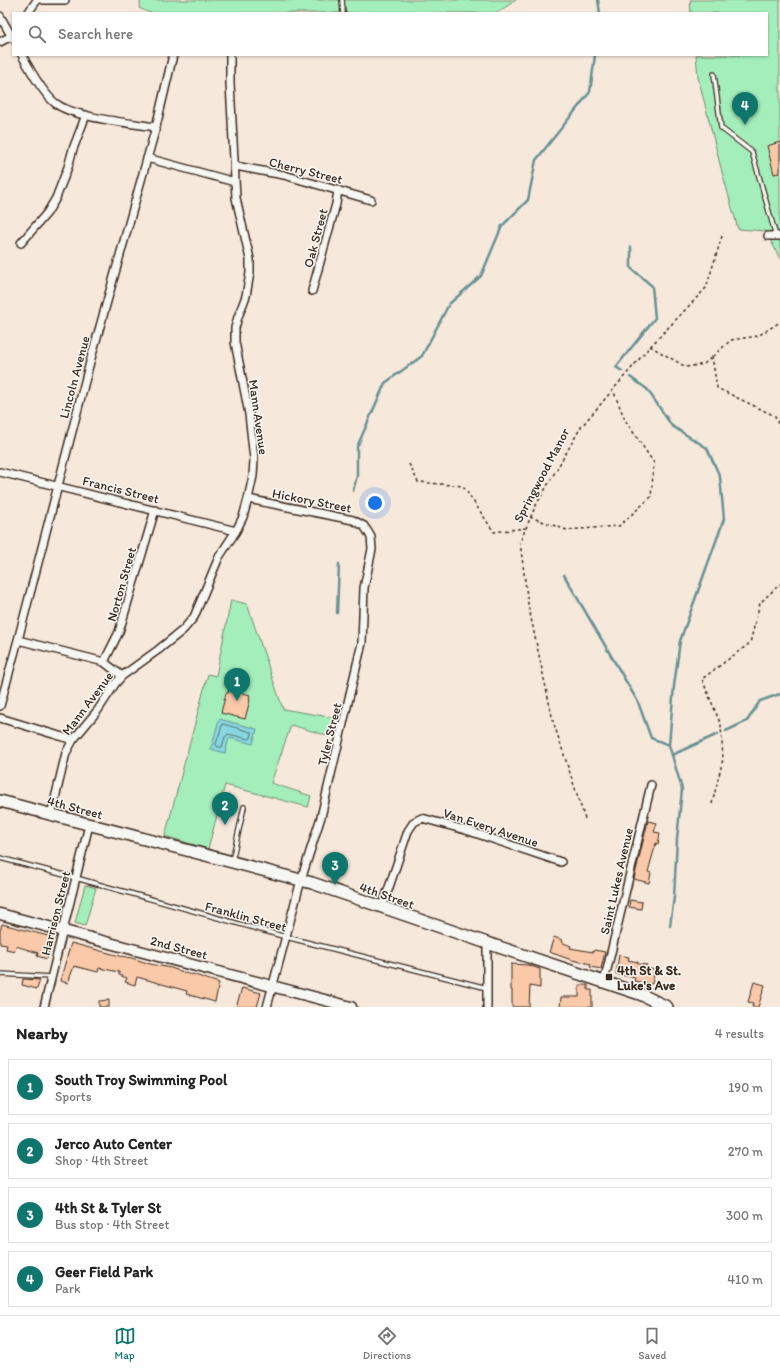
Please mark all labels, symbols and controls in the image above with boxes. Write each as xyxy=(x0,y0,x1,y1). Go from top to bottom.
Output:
search box xyxy=(12,12,768,56)
icon: search xyxy=(26,23,48,45)
text: Search here xyxy=(58,25,133,43)
pin: 4 xyxy=(732,92,758,125)
street label: Cherry Street xyxy=(268,154,344,187)
street label: Oak Street xyxy=(300,207,331,269)
street label: Lincoln Avenue xyxy=(56,334,93,420)
street label: Mann Avenue xyxy=(246,379,271,455)
street label: Springwood Manor xyxy=(510,426,573,525)
street label: Francis Street xyxy=(81,473,161,506)
street label: Hickory Street xyxy=(271,485,353,516)
your location xyxy=(365,493,385,513)
street label: Norton Street xyxy=(104,545,139,623)
pin: 1 xyxy=(224,668,250,701)
street label: Mann Avenue xyxy=(59,669,116,738)
street label: Tyler Street xyxy=(314,701,345,767)
pin: 2 xyxy=(212,792,238,825)
street label: 4th Street xyxy=(45,793,104,822)
street label: Van Every Avenue xyxy=(441,805,540,850)
street label: Saint Lukes Avenue xyxy=(597,826,636,936)
pin: 3 xyxy=(322,852,348,885)
street label: Harrison Street xyxy=(38,869,73,957)
street label: 4th Street xyxy=(358,879,416,912)
street label: Franklin Street xyxy=(204,898,288,935)
street label: 2nd Street xyxy=(149,933,209,962)
place label: 4th St & St. Luke's Ave xyxy=(617,963,681,993)
marker: 4th St & St. Luke's Ave xyxy=(604,972,614,982)
text: Nearby xyxy=(16,1023,68,1043)
text: 4 results xyxy=(715,1026,764,1041)
text: South Troy Swimming Pool xyxy=(55,1071,227,1089)
text: 1 xyxy=(27,1080,33,1095)
text: 190 m xyxy=(728,1080,763,1095)
text: Sports xyxy=(55,1089,91,1104)
text: Jerco Auto Center xyxy=(55,1135,172,1153)
text: 2 xyxy=(27,1144,33,1159)
text: 270 m xyxy=(728,1144,763,1159)
text: Shop · 4th Street xyxy=(55,1153,148,1168)
text: 4th St & Tyler St xyxy=(55,1199,161,1217)
text: 3 xyxy=(26,1208,34,1223)
text: 300 m xyxy=(726,1208,763,1223)
text: Bus stop · 4th Street xyxy=(55,1217,169,1232)
text: Geer Field Park xyxy=(55,1263,153,1281)
text: 4 xyxy=(26,1272,34,1287)
text: 410 m xyxy=(727,1272,763,1287)
text: Park xyxy=(55,1281,81,1296)
tab: Map xyxy=(114,1325,136,1362)
tab: Directions xyxy=(363,1325,411,1362)
tab: Saved xyxy=(638,1325,666,1362)

